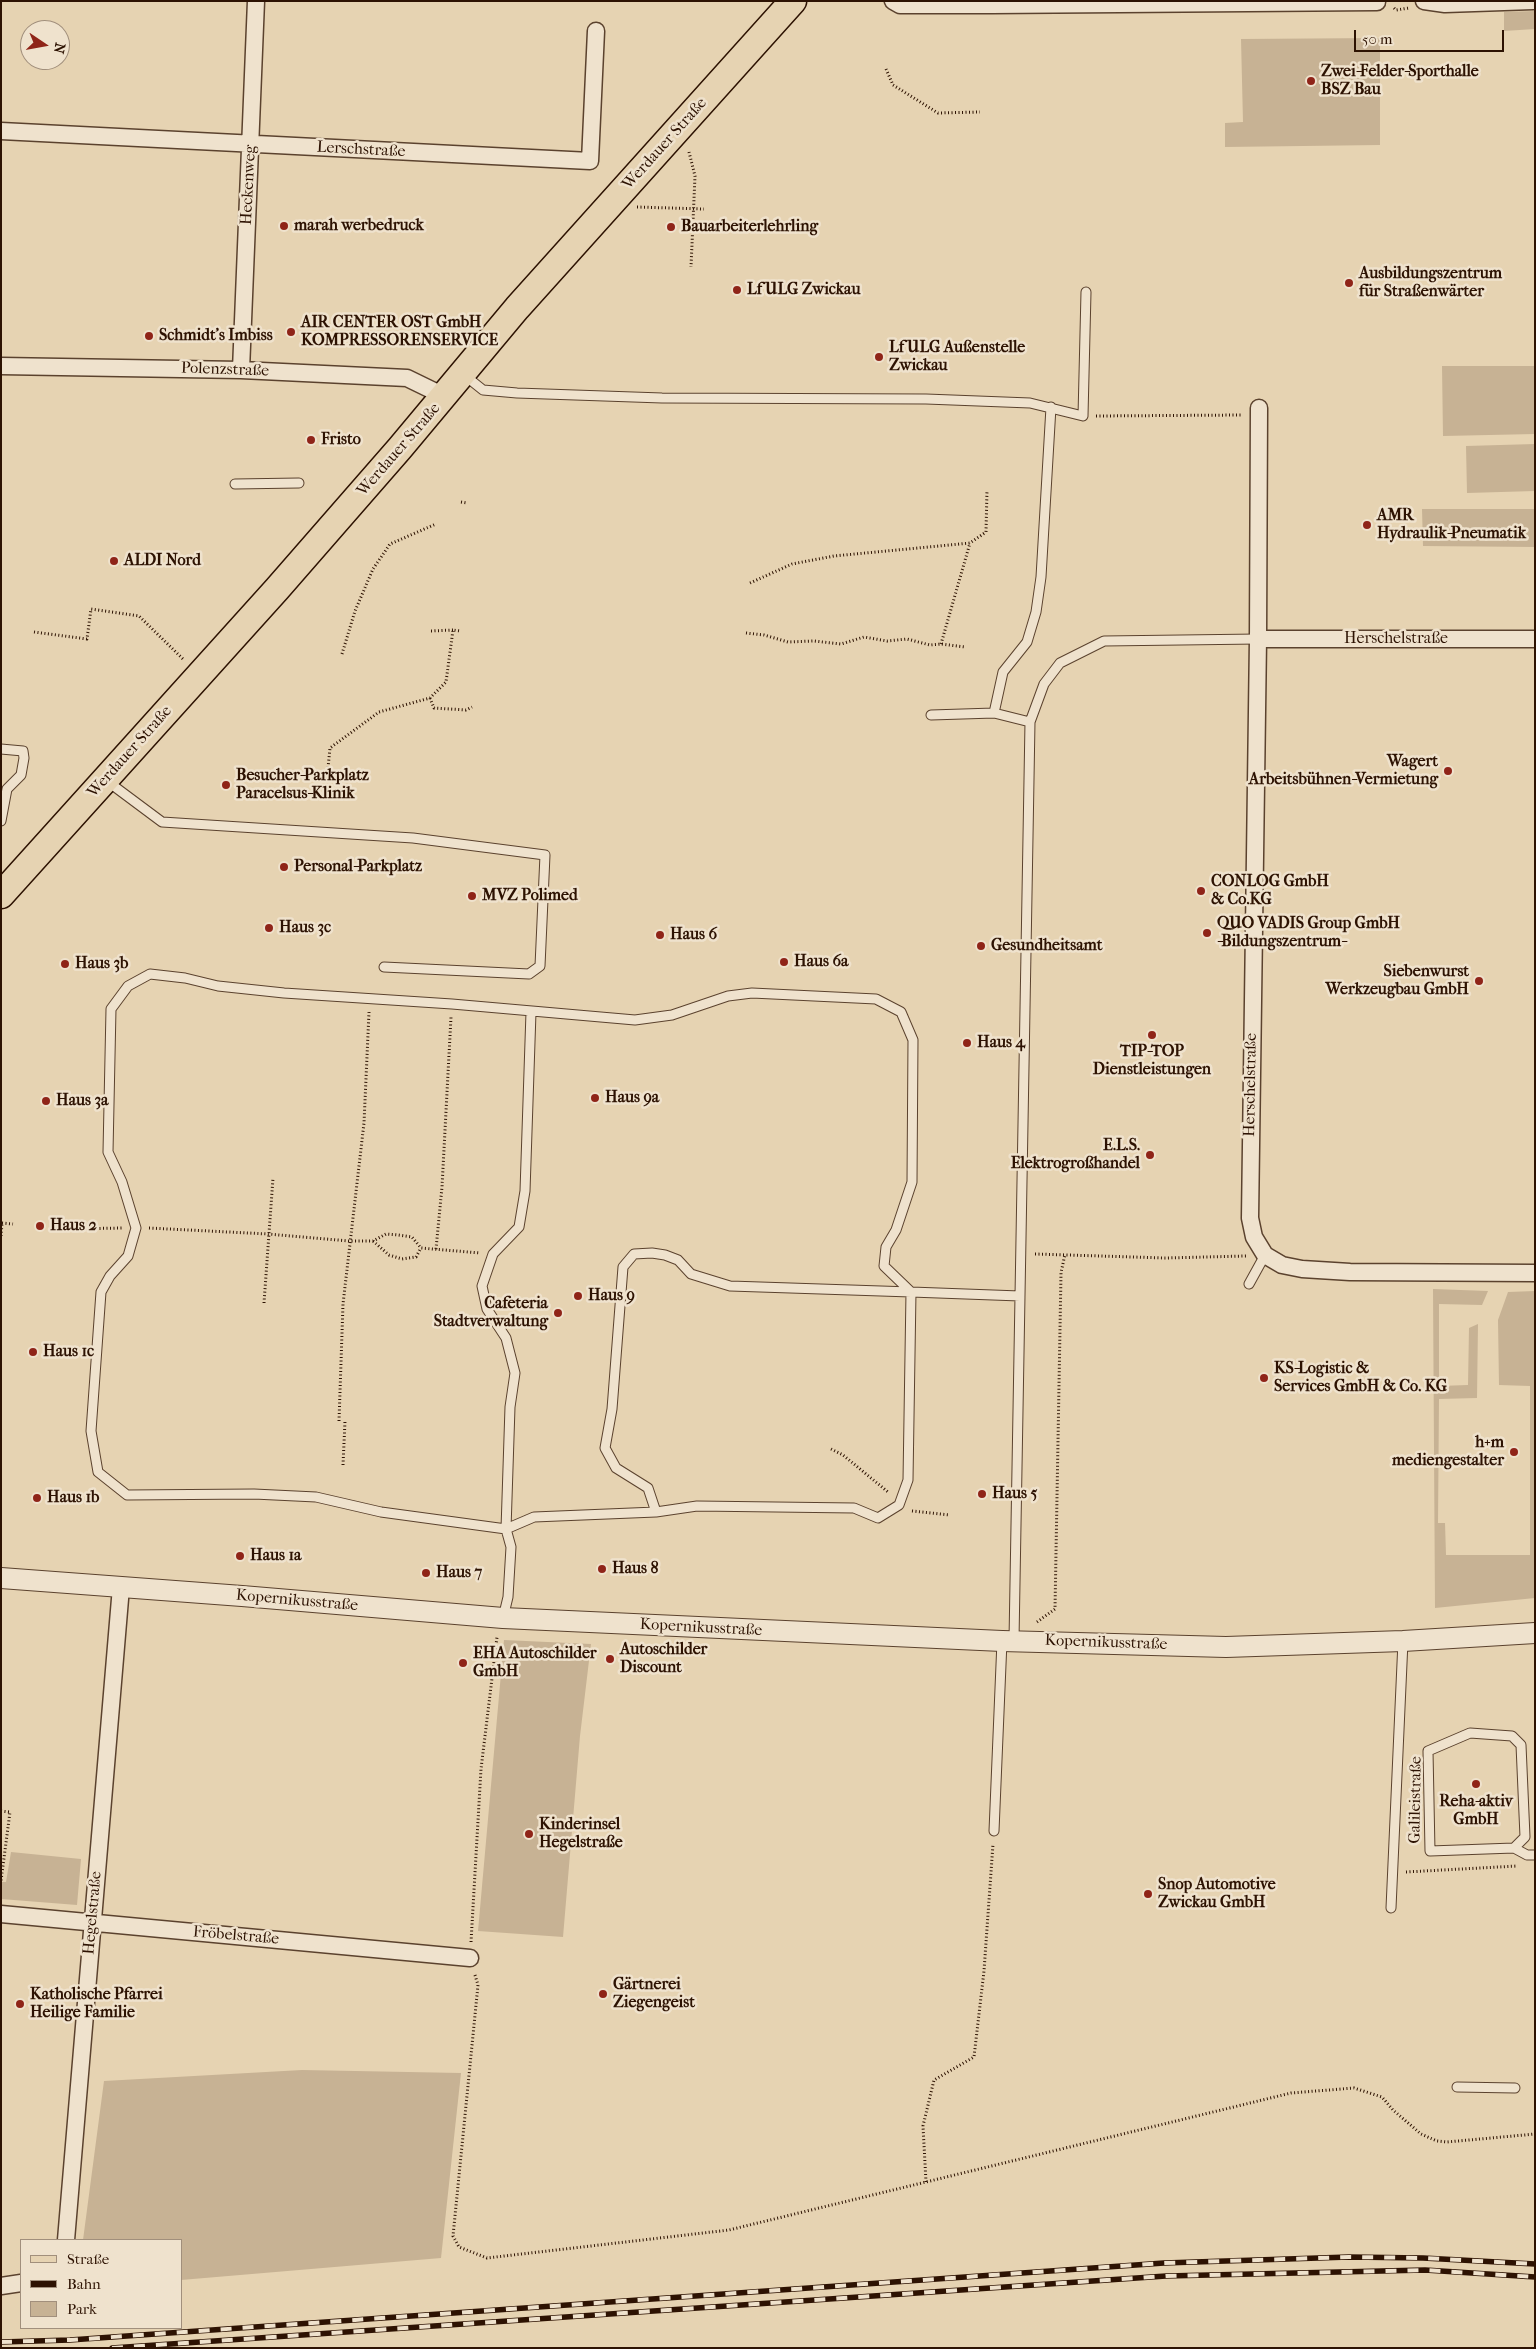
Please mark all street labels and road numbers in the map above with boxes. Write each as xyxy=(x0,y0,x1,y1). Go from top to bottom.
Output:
street label: Werdauer Straße xyxy=(619,94,711,194)
street label: Lerschstraße xyxy=(316,138,406,162)
street label: Heckenweg xyxy=(237,144,261,226)
street label: Polenzstraße xyxy=(181,359,269,381)
street label: Werdauer Straße xyxy=(353,399,445,501)
street label: Herschelstraße xyxy=(1344,629,1448,649)
street label: Werdauer Straße xyxy=(84,702,176,802)
street label: Herschelstraße xyxy=(1240,1033,1262,1137)
street label: Kopernikusstraße xyxy=(235,1586,359,1616)
street label: Kopernikusstraße xyxy=(639,1615,763,1641)
street label: Kopernikusstraße xyxy=(1044,1631,1168,1655)
street label: Galileistraße xyxy=(1406,1756,1426,1844)
street label: Hegelstraße xyxy=(80,1870,106,1956)
street label: Fröbelstraße xyxy=(192,1923,280,1949)

